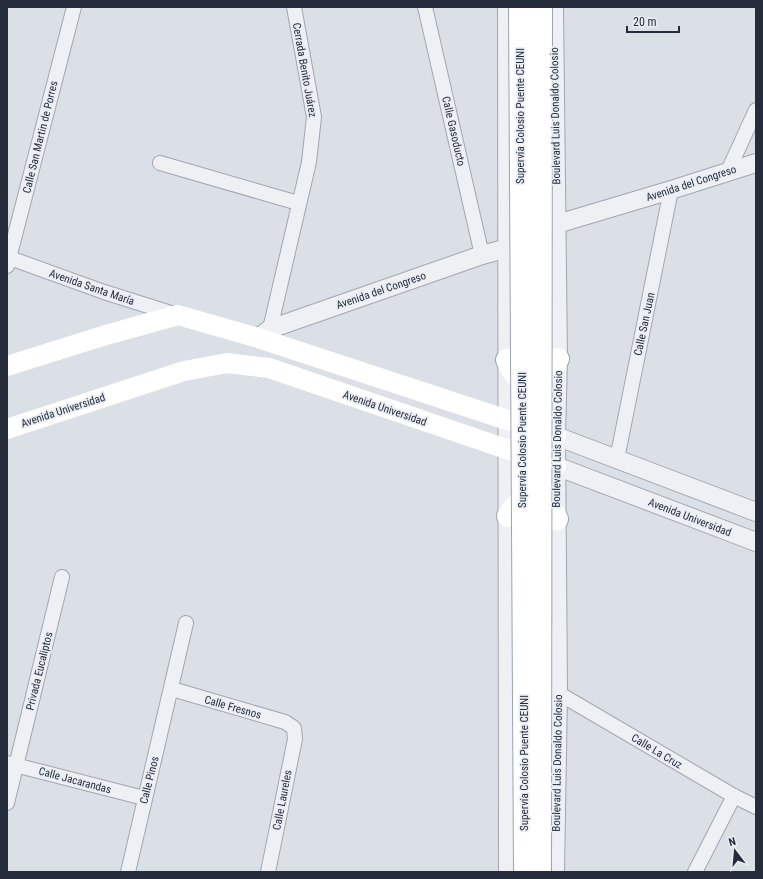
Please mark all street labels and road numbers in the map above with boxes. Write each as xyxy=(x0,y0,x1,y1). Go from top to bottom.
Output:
street label: Cerrada Benito Juárez xyxy=(290,22,319,119)
street label: Boulevard Luis Donaldo Colosio xyxy=(548,47,563,185)
street label: Supervía Colosio Puente CEUNI xyxy=(514,48,527,184)
street label: Calle San Martin de Porres xyxy=(20,80,61,195)
street label: Calle Gasoducto xyxy=(439,95,468,168)
street label: Avenida del Congreso xyxy=(644,163,738,204)
street label: Avenida Santa María xyxy=(48,267,136,308)
street label: Avenida del Congreso xyxy=(335,269,428,312)
street label: Calle San Juan xyxy=(631,291,658,357)
street label: Boulevard Luis Donaldo Colosio xyxy=(550,370,565,508)
street label: Supervía Colosio Puente CEUNI xyxy=(516,372,529,508)
street label: Avenida Universidad xyxy=(341,388,428,429)
street label: Avenida Universidad xyxy=(19,391,107,430)
street label: Avenida Universidad xyxy=(646,496,733,539)
street label: Privada Eucaliptos xyxy=(23,631,56,712)
street label: Calle Fresnos xyxy=(203,693,263,722)
street label: Boulevard Luis Donaldo Colosio xyxy=(550,694,565,832)
street label: Supervía Colosio Puente CEUNI xyxy=(518,695,531,831)
street label: Calle La Cruz xyxy=(629,731,685,772)
street label: Calle Pinos xyxy=(137,755,162,805)
street label: Calle Jacarandas xyxy=(37,765,113,796)
street label: Calle Laureles xyxy=(270,769,295,831)

